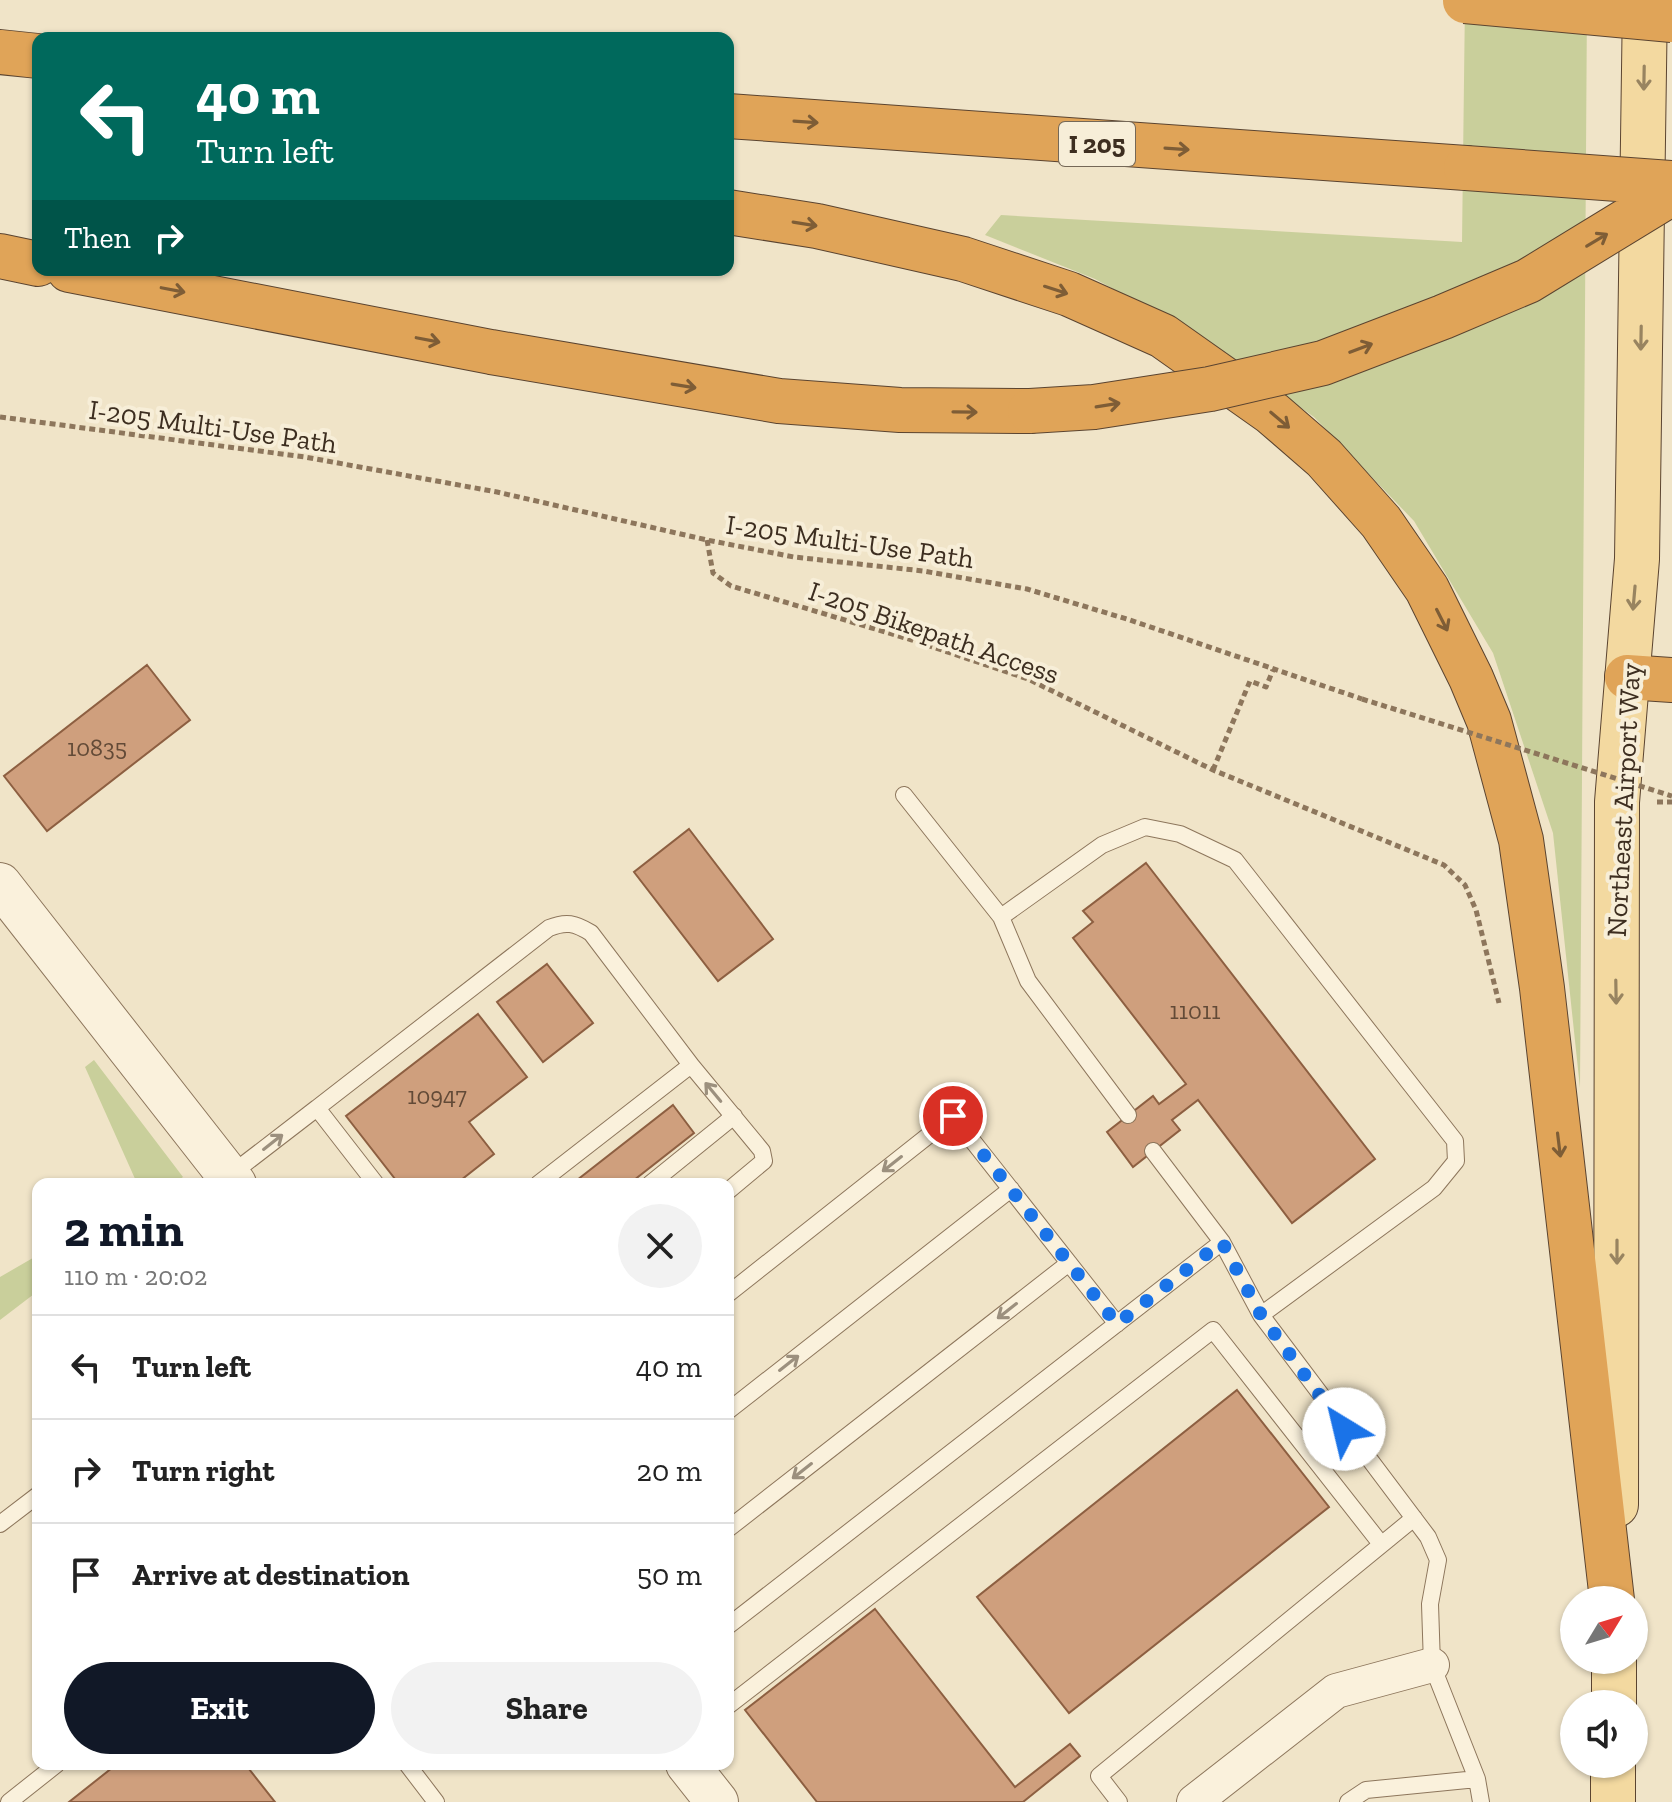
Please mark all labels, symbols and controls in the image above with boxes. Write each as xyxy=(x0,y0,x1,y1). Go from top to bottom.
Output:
text: 40 m xyxy=(196,61,320,128)
icon: left xyxy=(64,64,168,168)
one-way arrow xyxy=(1636,64,1652,91)
one-way arrow xyxy=(792,115,819,130)
road number: I 205 xyxy=(1059,122,1135,166)
text: Turn left xyxy=(196,129,334,172)
one-way arrow xyxy=(1163,142,1190,157)
icon: right xyxy=(147,216,191,260)
one-way arrow xyxy=(792,217,817,232)
text: Then xyxy=(64,220,131,256)
one-way arrow xyxy=(1585,232,1608,248)
one-way arrow xyxy=(160,284,186,299)
one-way arrow xyxy=(1043,284,1068,299)
one-way arrow xyxy=(1633,324,1648,351)
one-way arrow xyxy=(415,333,441,348)
one-way arrow xyxy=(1348,340,1373,354)
one-way arrow xyxy=(671,379,697,394)
street label: I-205 Multi-Use Path xyxy=(87,393,339,460)
one-way arrow xyxy=(1094,397,1120,412)
one-way arrow xyxy=(951,404,978,420)
one-way arrow xyxy=(1269,411,1289,429)
street label: I-205 Multi-Use Path xyxy=(724,508,976,575)
street label: I-205 Bikepath Access xyxy=(804,574,1063,691)
one-way arrow xyxy=(1626,584,1641,611)
one-way arrow xyxy=(1435,607,1450,631)
street label: Northeast Airport Way xyxy=(1600,661,1647,938)
house number: 10835 xyxy=(67,733,127,762)
one-way arrow xyxy=(1608,978,1623,1005)
house number: 11011 xyxy=(1170,996,1220,1025)
house number: 10947 xyxy=(407,1081,467,1110)
one-way arrow xyxy=(705,1081,723,1102)
pin xyxy=(919,1082,987,1150)
icon: arrive xyxy=(931,1094,975,1138)
one-way arrow xyxy=(1552,1131,1567,1158)
one-way arrow xyxy=(262,1133,283,1151)
one-way arrow xyxy=(882,1156,903,1173)
text: 2 min xyxy=(64,1201,184,1258)
button: close xyxy=(618,1204,702,1288)
one-way arrow xyxy=(1609,1238,1625,1265)
text: 110 m · 20:02 xyxy=(64,1260,207,1292)
one-way arrow xyxy=(997,1302,1018,1319)
icon: left xyxy=(64,1345,108,1389)
text: Turn left xyxy=(132,1349,251,1385)
text: 40 m xyxy=(636,1349,702,1385)
one-way arrow xyxy=(778,1355,799,1372)
position arrow xyxy=(1302,1387,1386,1471)
icon: right xyxy=(64,1449,108,1493)
text: Turn right xyxy=(132,1453,274,1489)
text: 20 m xyxy=(637,1453,702,1489)
one-way arrow xyxy=(792,1462,813,1480)
icon: arrive xyxy=(64,1553,108,1597)
text: Arrive at destination xyxy=(132,1557,409,1593)
text: 50 m xyxy=(637,1557,702,1593)
north arrow xyxy=(1560,1586,1648,1674)
map controls xyxy=(1560,1586,1648,1778)
button: Exit xyxy=(64,1662,375,1754)
button: Share xyxy=(391,1662,702,1754)
button: sound xyxy=(1560,1690,1648,1778)

